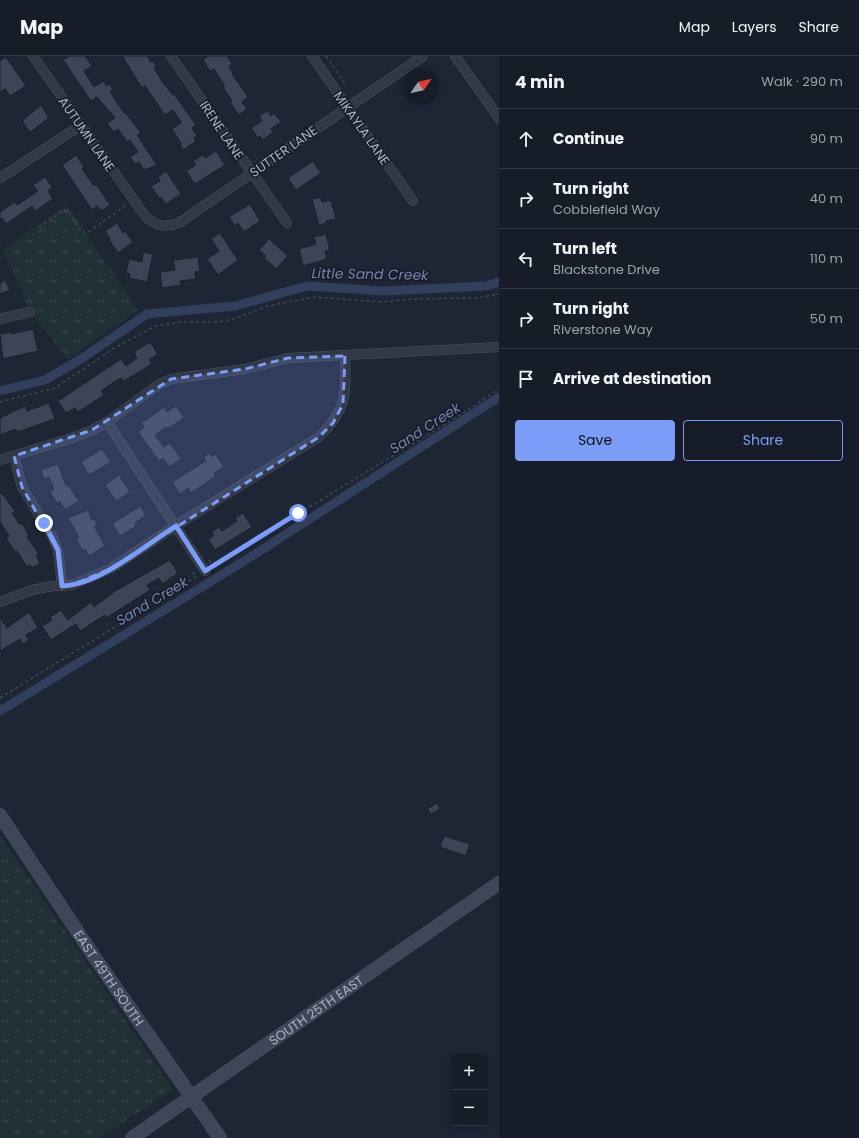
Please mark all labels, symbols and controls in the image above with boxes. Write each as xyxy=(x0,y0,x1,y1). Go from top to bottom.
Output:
text: Map xyxy=(20,14,63,41)
text: Map xyxy=(679,17,710,37)
text: Layers xyxy=(732,17,776,37)
text: Share xyxy=(798,17,839,37)
north arrow xyxy=(403,68,439,104)
text: 4 min xyxy=(515,70,565,94)
text: Walk · 290 m xyxy=(761,72,843,91)
street label: MIKAYLA LANE xyxy=(329,87,394,169)
street label: AUTUMN LANE xyxy=(54,93,119,176)
street label: IRENE LANE xyxy=(195,97,248,163)
street label: SUTTER LANE xyxy=(246,121,321,182)
icon: ahead xyxy=(515,128,537,150)
text: Continue xyxy=(553,128,624,149)
text: 90 m xyxy=(810,129,843,148)
text: Turn right xyxy=(553,178,629,199)
icon: right xyxy=(515,188,537,210)
text: 40 m xyxy=(810,189,843,208)
text: Cobblefield Way xyxy=(553,200,660,219)
text: Turn left xyxy=(553,238,617,259)
icon: left xyxy=(515,248,537,270)
text: 110 m xyxy=(810,249,843,268)
text: Blackstone Drive xyxy=(553,260,660,279)
water label: Little Sand Creek xyxy=(311,263,429,285)
text: Turn right xyxy=(553,298,629,319)
icon: right xyxy=(515,308,537,330)
text: 50 m xyxy=(810,309,843,328)
text: Riverstone Way xyxy=(553,320,653,339)
icon: arrive xyxy=(515,368,537,390)
text: Arrive at destination xyxy=(553,368,711,389)
water label: Sand Creek xyxy=(386,397,465,458)
button: Save xyxy=(515,420,675,461)
button: Share xyxy=(683,420,843,461)
route start xyxy=(289,504,307,522)
route end xyxy=(35,514,53,532)
water label: Sand Creek xyxy=(112,571,192,630)
street label: EAST 49TH SOUTH xyxy=(69,927,148,1030)
street label: SOUTH 25TH EAST xyxy=(265,971,367,1050)
map controls xyxy=(451,1054,487,1126)
button: + xyxy=(451,1054,487,1090)
button: − xyxy=(451,1090,487,1126)

